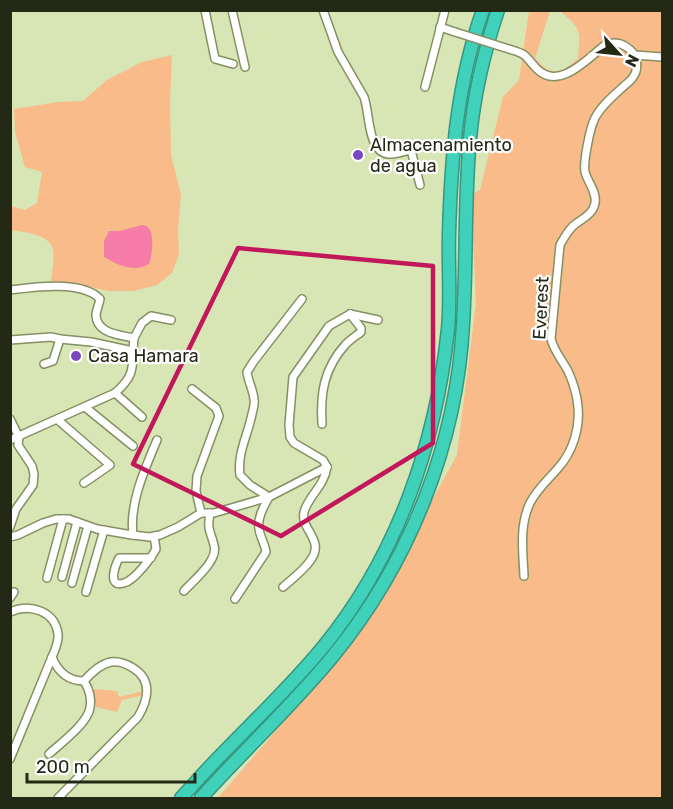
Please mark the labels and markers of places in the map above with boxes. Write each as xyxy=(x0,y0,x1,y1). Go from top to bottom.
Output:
place label: Almacenamiento de agua xyxy=(370,134,512,177)
marker: Almacenamiento de agua xyxy=(351,148,365,162)
place label: Casa Hamara xyxy=(88,345,199,367)
marker: Casa Hamara xyxy=(69,349,83,363)

